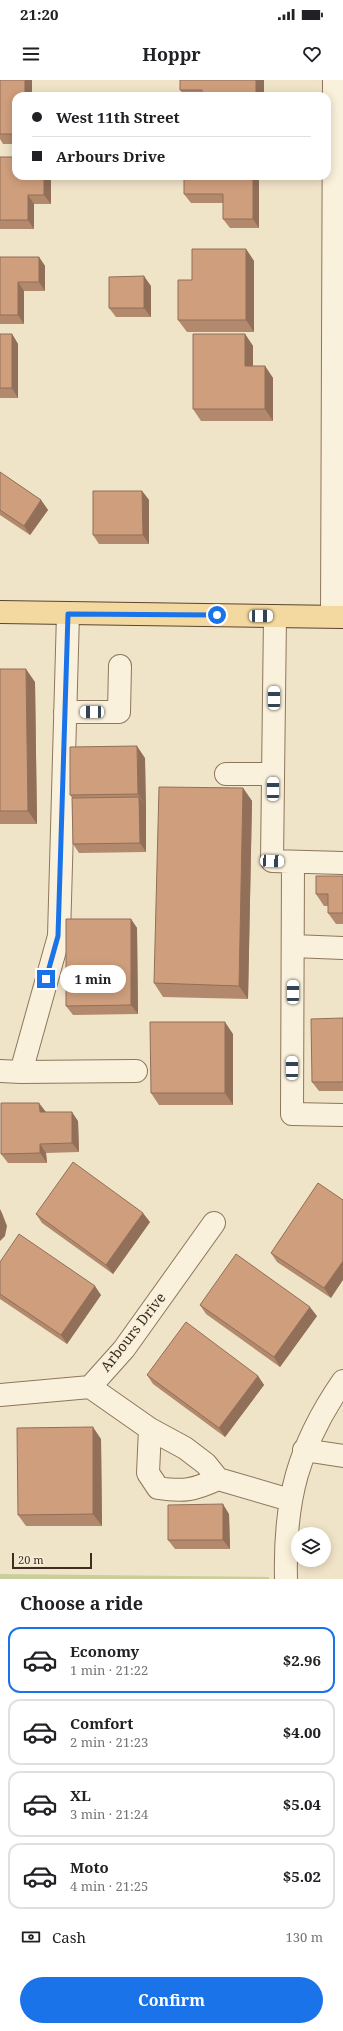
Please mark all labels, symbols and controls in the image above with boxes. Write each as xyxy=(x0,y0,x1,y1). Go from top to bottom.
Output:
text: 21:20 xyxy=(20,4,58,24)
text: Hoppr xyxy=(142,42,201,66)
icon: menu xyxy=(20,43,42,65)
icon: heart xyxy=(301,43,323,65)
text: West 11th Street xyxy=(56,107,180,127)
text: Arbours Drive xyxy=(56,146,165,166)
route start xyxy=(208,606,226,624)
car xyxy=(249,610,273,622)
car xyxy=(268,686,280,710)
car xyxy=(80,706,104,718)
car xyxy=(267,777,279,801)
car xyxy=(260,854,284,868)
callout: 1 min xyxy=(60,965,126,993)
route end xyxy=(37,970,55,988)
text: 1 min xyxy=(75,970,111,988)
car xyxy=(287,980,299,1004)
car xyxy=(286,1056,298,1080)
street label: Arbours Drive xyxy=(96,1288,169,1375)
map controls xyxy=(291,1527,331,1567)
button: layers xyxy=(291,1527,331,1567)
scale bar xyxy=(12,1551,92,1570)
text: 20 m xyxy=(18,1552,44,1567)
text: Choose a ride xyxy=(20,1591,143,1615)
text: Economy xyxy=(70,1641,139,1661)
icon: car xyxy=(22,1642,58,1678)
text: $2.96 xyxy=(283,1650,321,1670)
text: 1 min · 21:22 xyxy=(70,1661,148,1679)
text: Comfort xyxy=(70,1713,133,1733)
icon: car xyxy=(22,1714,58,1750)
text: $4.00 xyxy=(283,1722,321,1742)
text: 2 min · 21:23 xyxy=(70,1733,148,1751)
text: XL xyxy=(70,1785,91,1805)
icon: car xyxy=(22,1786,58,1822)
text: $5.04 xyxy=(283,1794,321,1814)
text: 3 min · 21:24 xyxy=(70,1805,148,1823)
text: Moto xyxy=(70,1857,109,1877)
icon: car xyxy=(22,1858,58,1894)
text: $5.02 xyxy=(283,1866,321,1886)
text: 4 min · 21:25 xyxy=(70,1877,148,1895)
icon: cash xyxy=(20,1926,42,1948)
text: Cash xyxy=(52,1927,86,1947)
text: 130 m xyxy=(286,1928,323,1946)
button: Confirm xyxy=(20,1977,323,2023)

